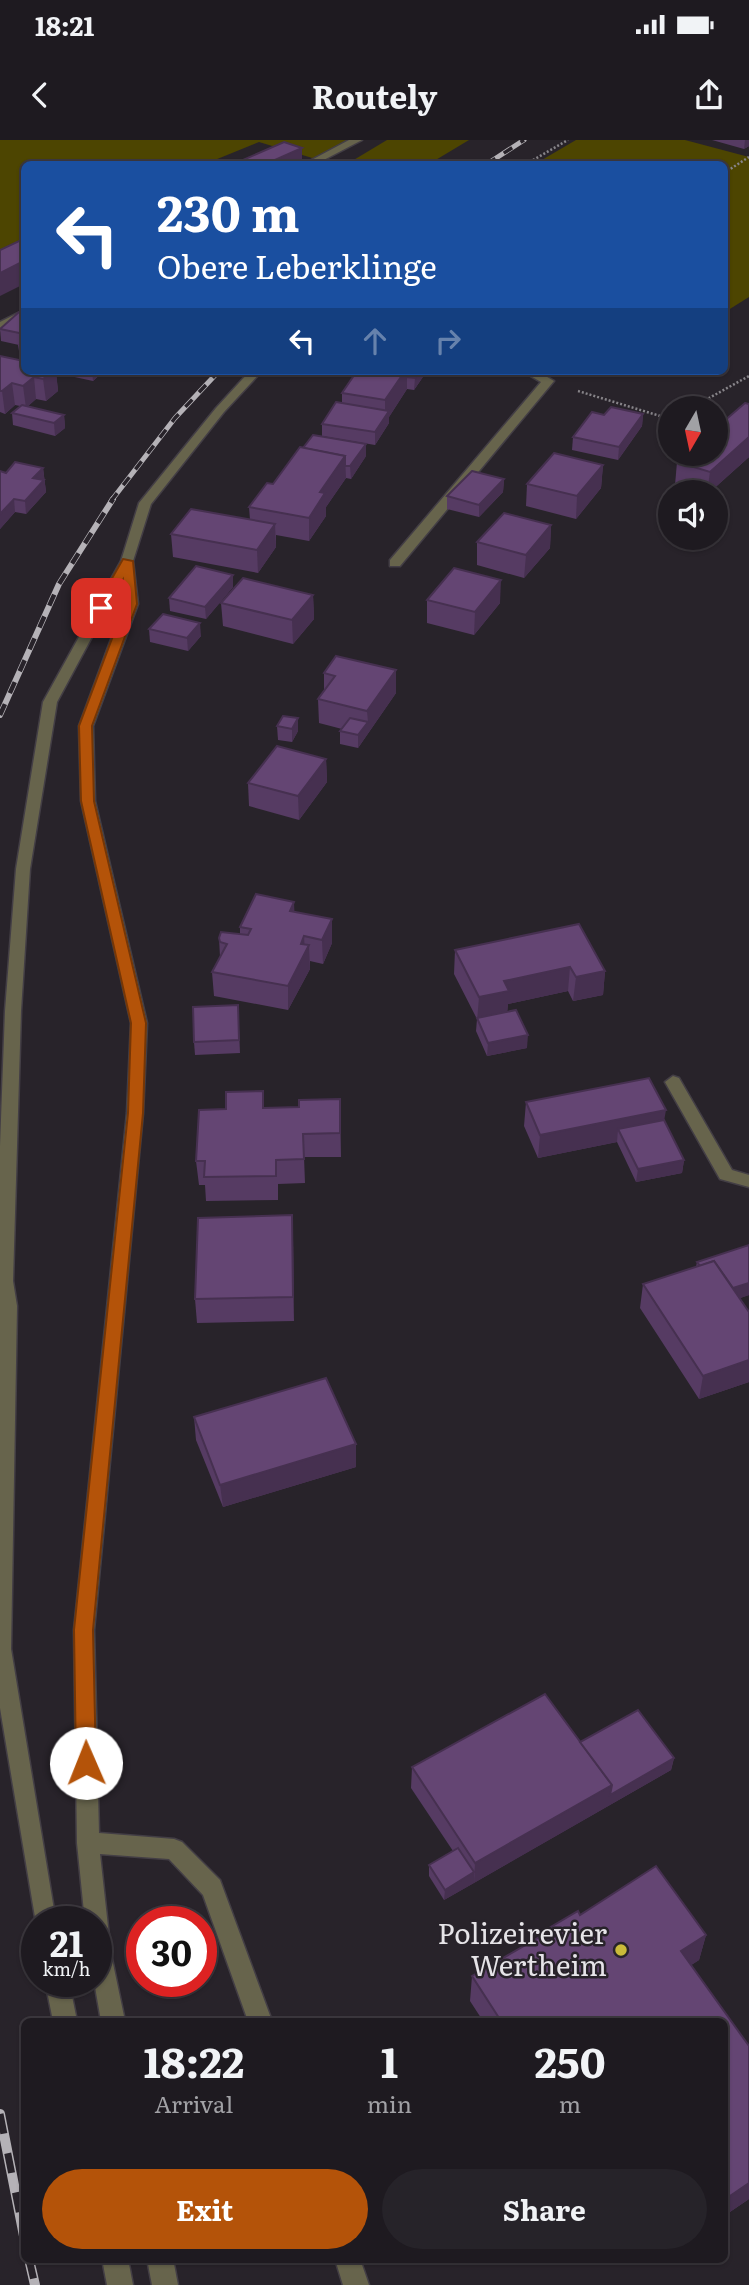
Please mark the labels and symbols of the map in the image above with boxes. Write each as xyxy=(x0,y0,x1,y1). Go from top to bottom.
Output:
north arrow xyxy=(658,396,728,466)
pin xyxy=(71,578,131,638)
position arrow xyxy=(49,1726,123,1800)
speed limit sign: 30 xyxy=(126,1906,217,1997)
place label: Polizeirevier Wertheim xyxy=(438,1911,608,1985)
marker: Polizeirevier Wertheim xyxy=(613,1942,629,1958)

